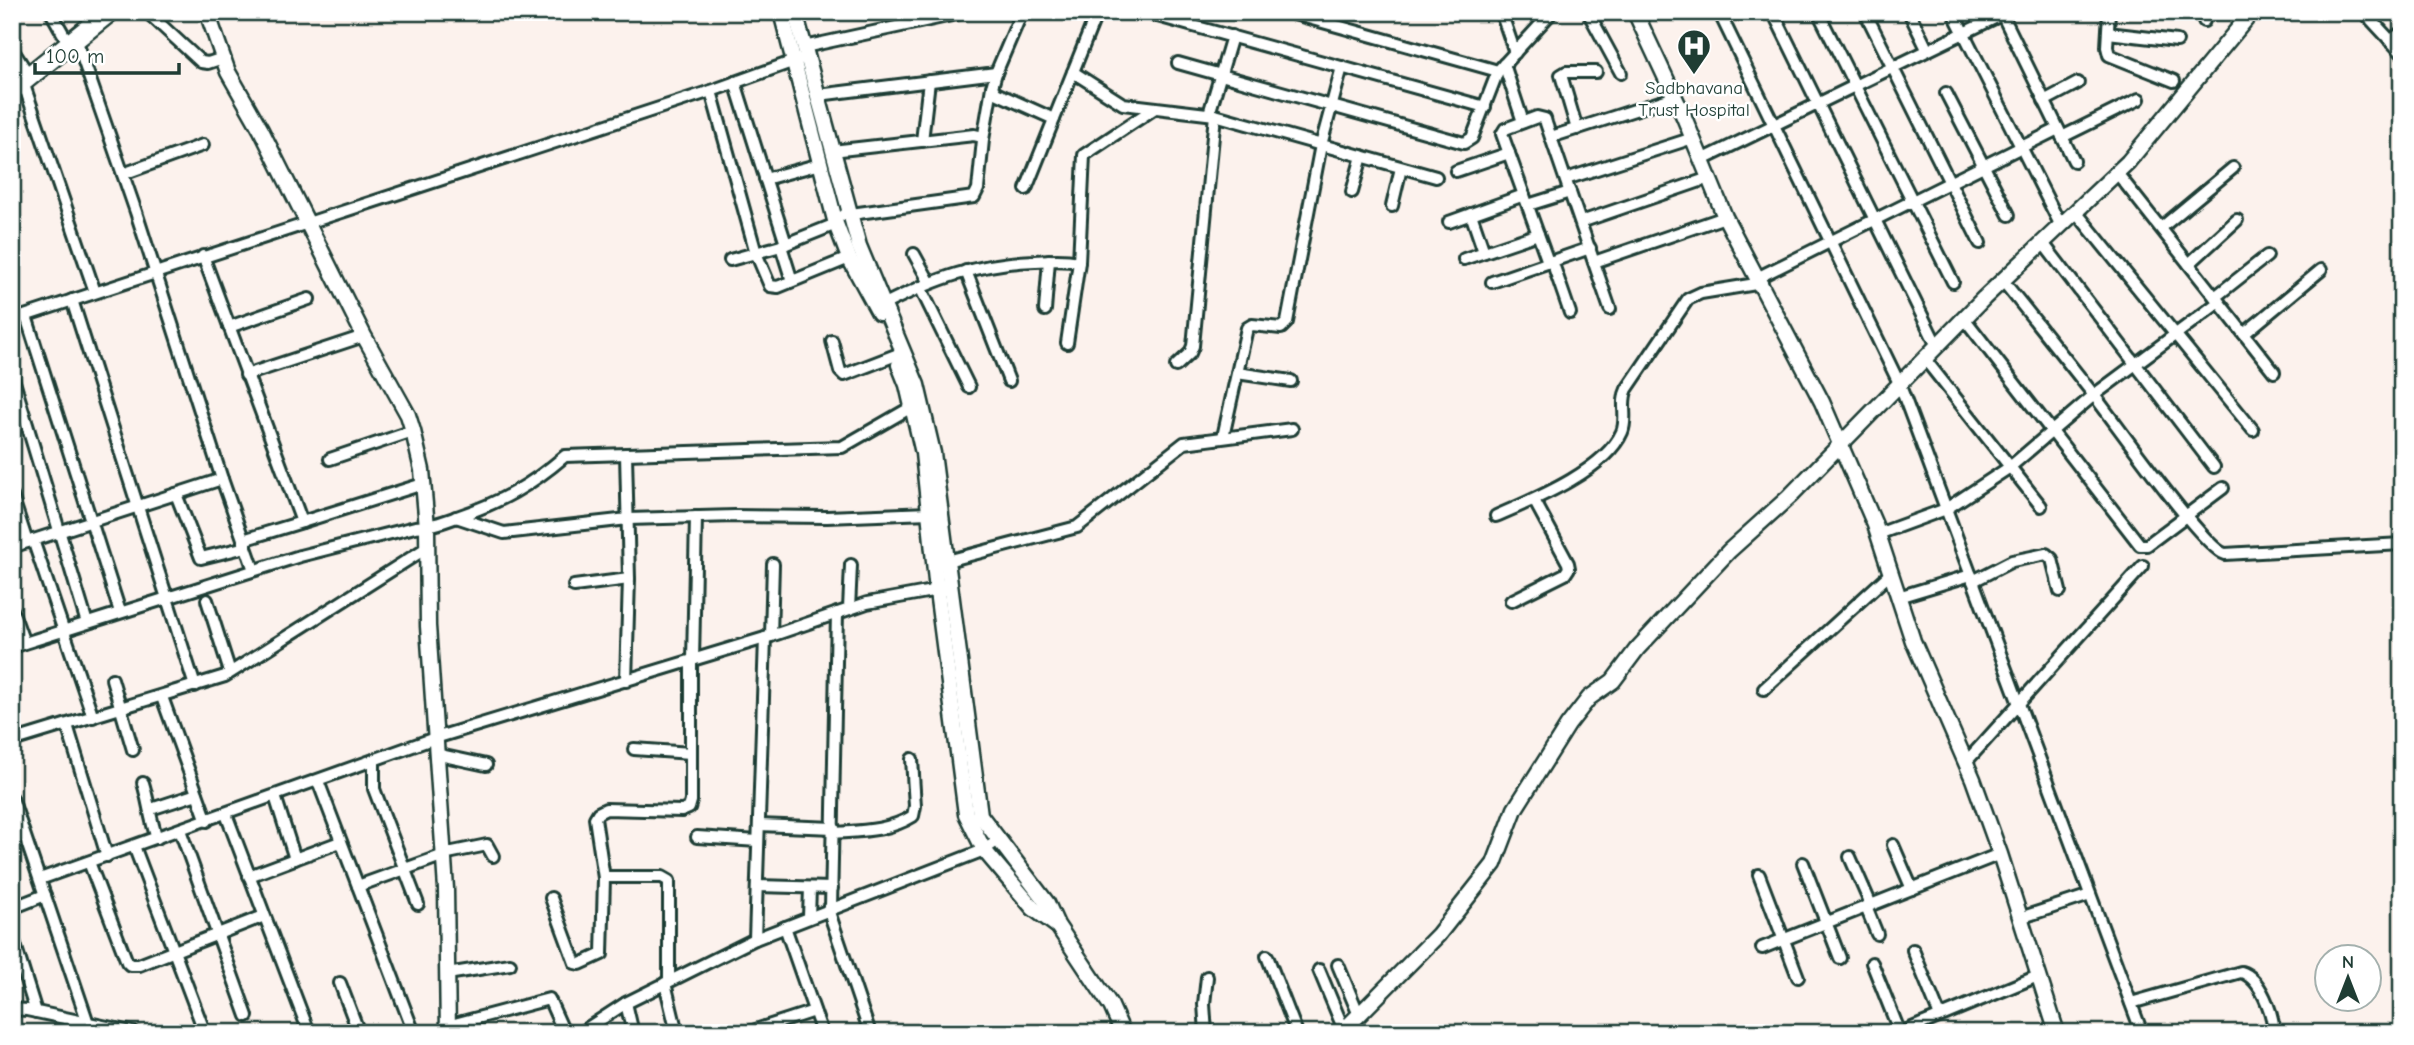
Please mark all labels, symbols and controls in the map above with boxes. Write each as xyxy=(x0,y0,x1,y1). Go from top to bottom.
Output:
hospital icon: Sadbhavana Trust Hospital xyxy=(1675,27,1713,76)
scale bar xyxy=(35,32,178,76)
text: 100 m xyxy=(46,44,104,68)
place label: Sadbhavana Trust Hospital xyxy=(1638,77,1750,121)
north arrow xyxy=(2312,944,2382,1014)
text: N xyxy=(2342,951,2354,973)

